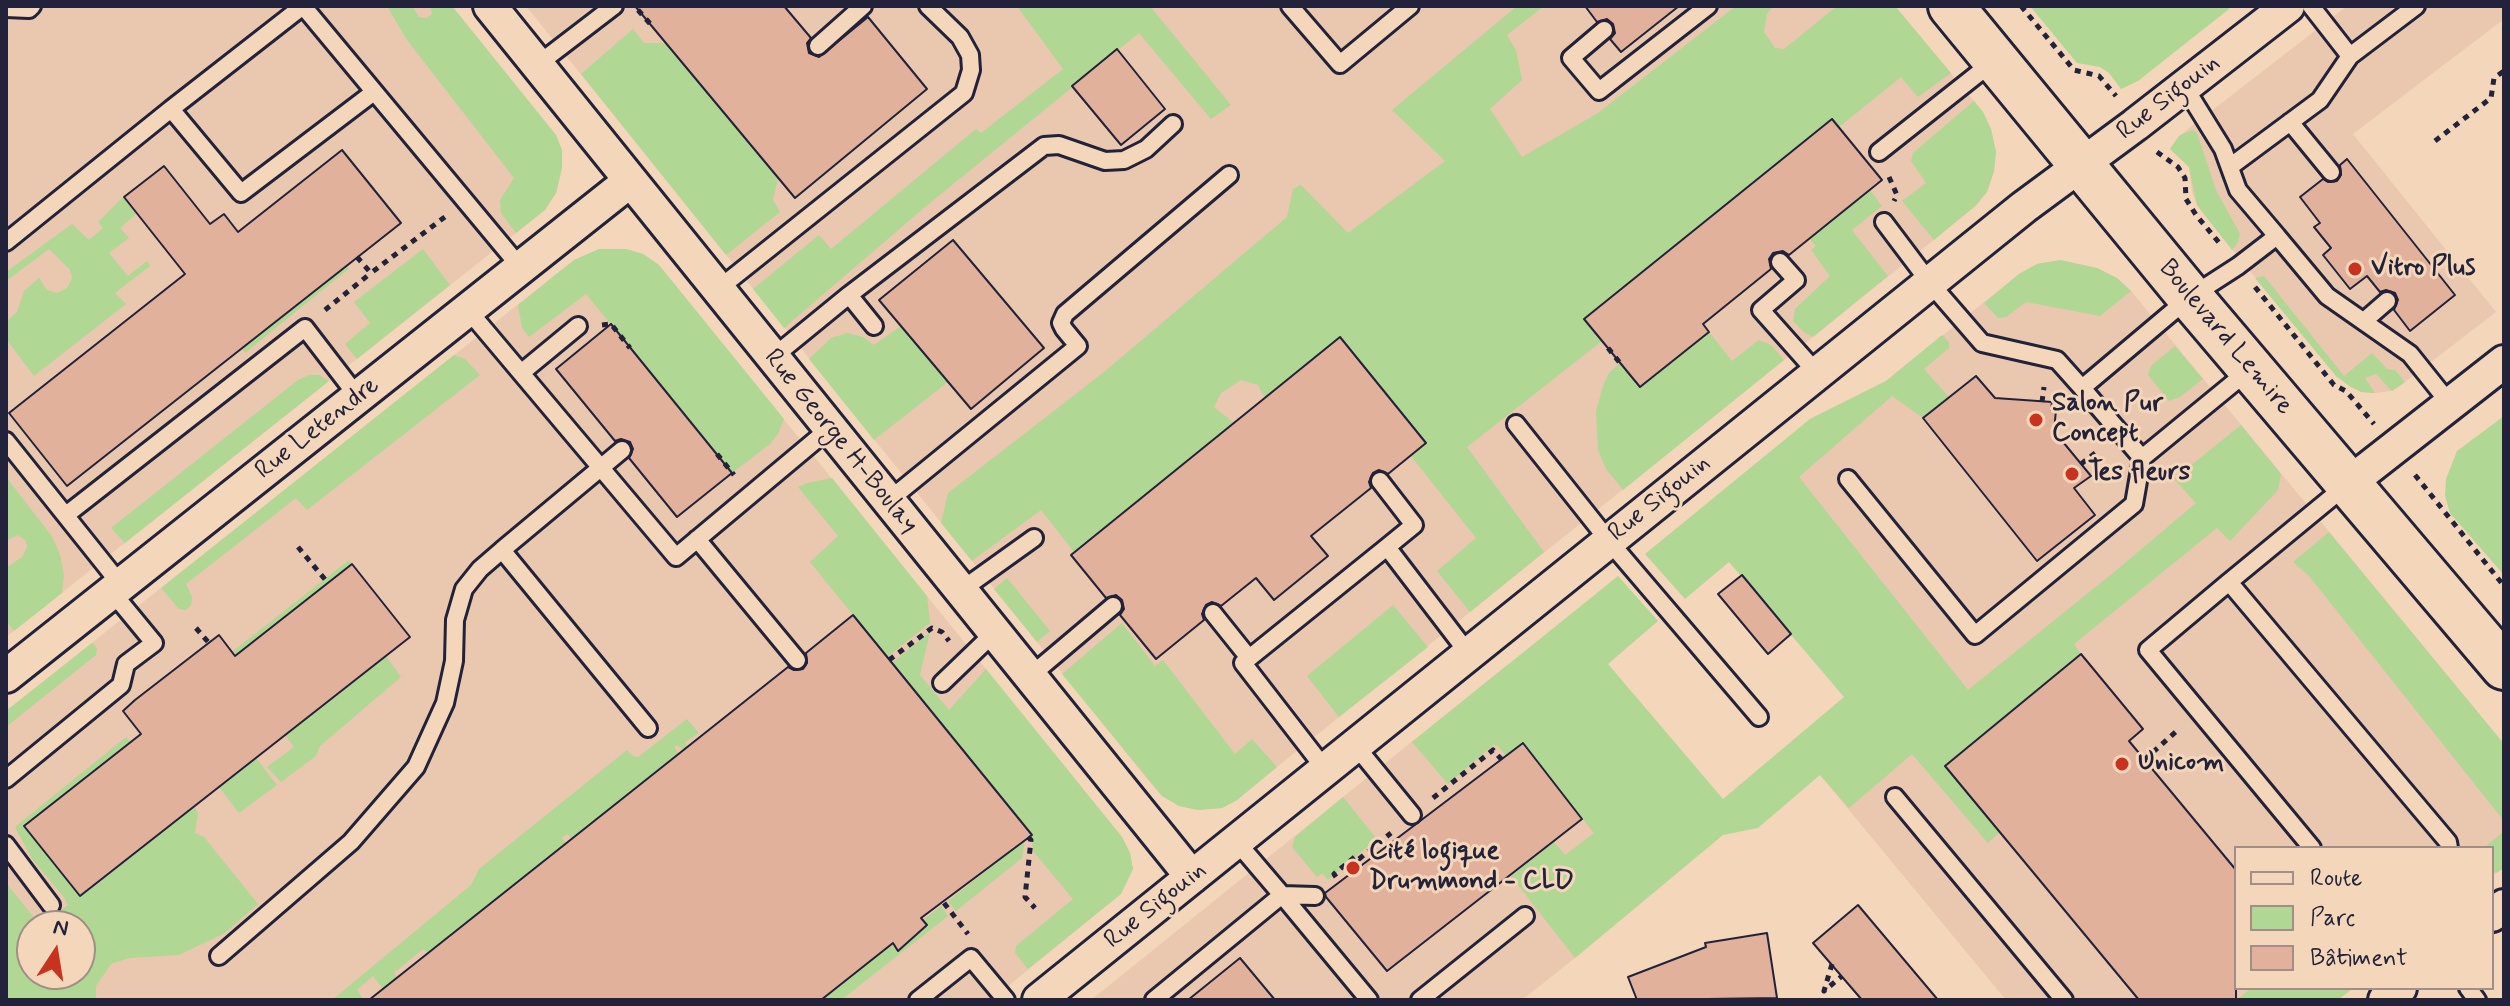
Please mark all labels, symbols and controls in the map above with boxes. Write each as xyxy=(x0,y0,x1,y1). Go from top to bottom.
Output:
street label: Rue Sigouin xyxy=(2111,48,2227,148)
place label: Vitro Plus xyxy=(2371,253,2476,285)
street label: Boulevard Lemire xyxy=(2151,254,2299,422)
marker: Vitro Plus xyxy=(2346,260,2364,278)
street label: Rue George H-Boulay xyxy=(756,343,924,541)
street label: Rue Letendre xyxy=(250,371,386,487)
place label: Salon Pur Concept xyxy=(2052,389,2163,450)
marker: Salon Pur Concept xyxy=(2027,411,2045,429)
street label: Rue Sigouin xyxy=(1603,448,1717,550)
place label: Tes fleurs xyxy=(2088,458,2190,490)
marker: Tes fleurs xyxy=(2063,465,2081,483)
place label: Unicom xyxy=(2138,748,2224,780)
marker: Unicom xyxy=(2113,755,2131,773)
place label: Cité logique Drummond - CLD xyxy=(1369,837,1574,898)
legend xyxy=(2234,846,2494,990)
street label: Rue Sigouin xyxy=(1099,855,1213,957)
marker: Cité logique Drummond - CLD xyxy=(1344,859,1362,877)
text: Route xyxy=(2310,863,2362,894)
text: Parc xyxy=(2310,903,2355,934)
north arrow xyxy=(16,910,96,990)
text: N xyxy=(50,913,71,944)
text: Bâtiment xyxy=(2310,943,2408,974)

